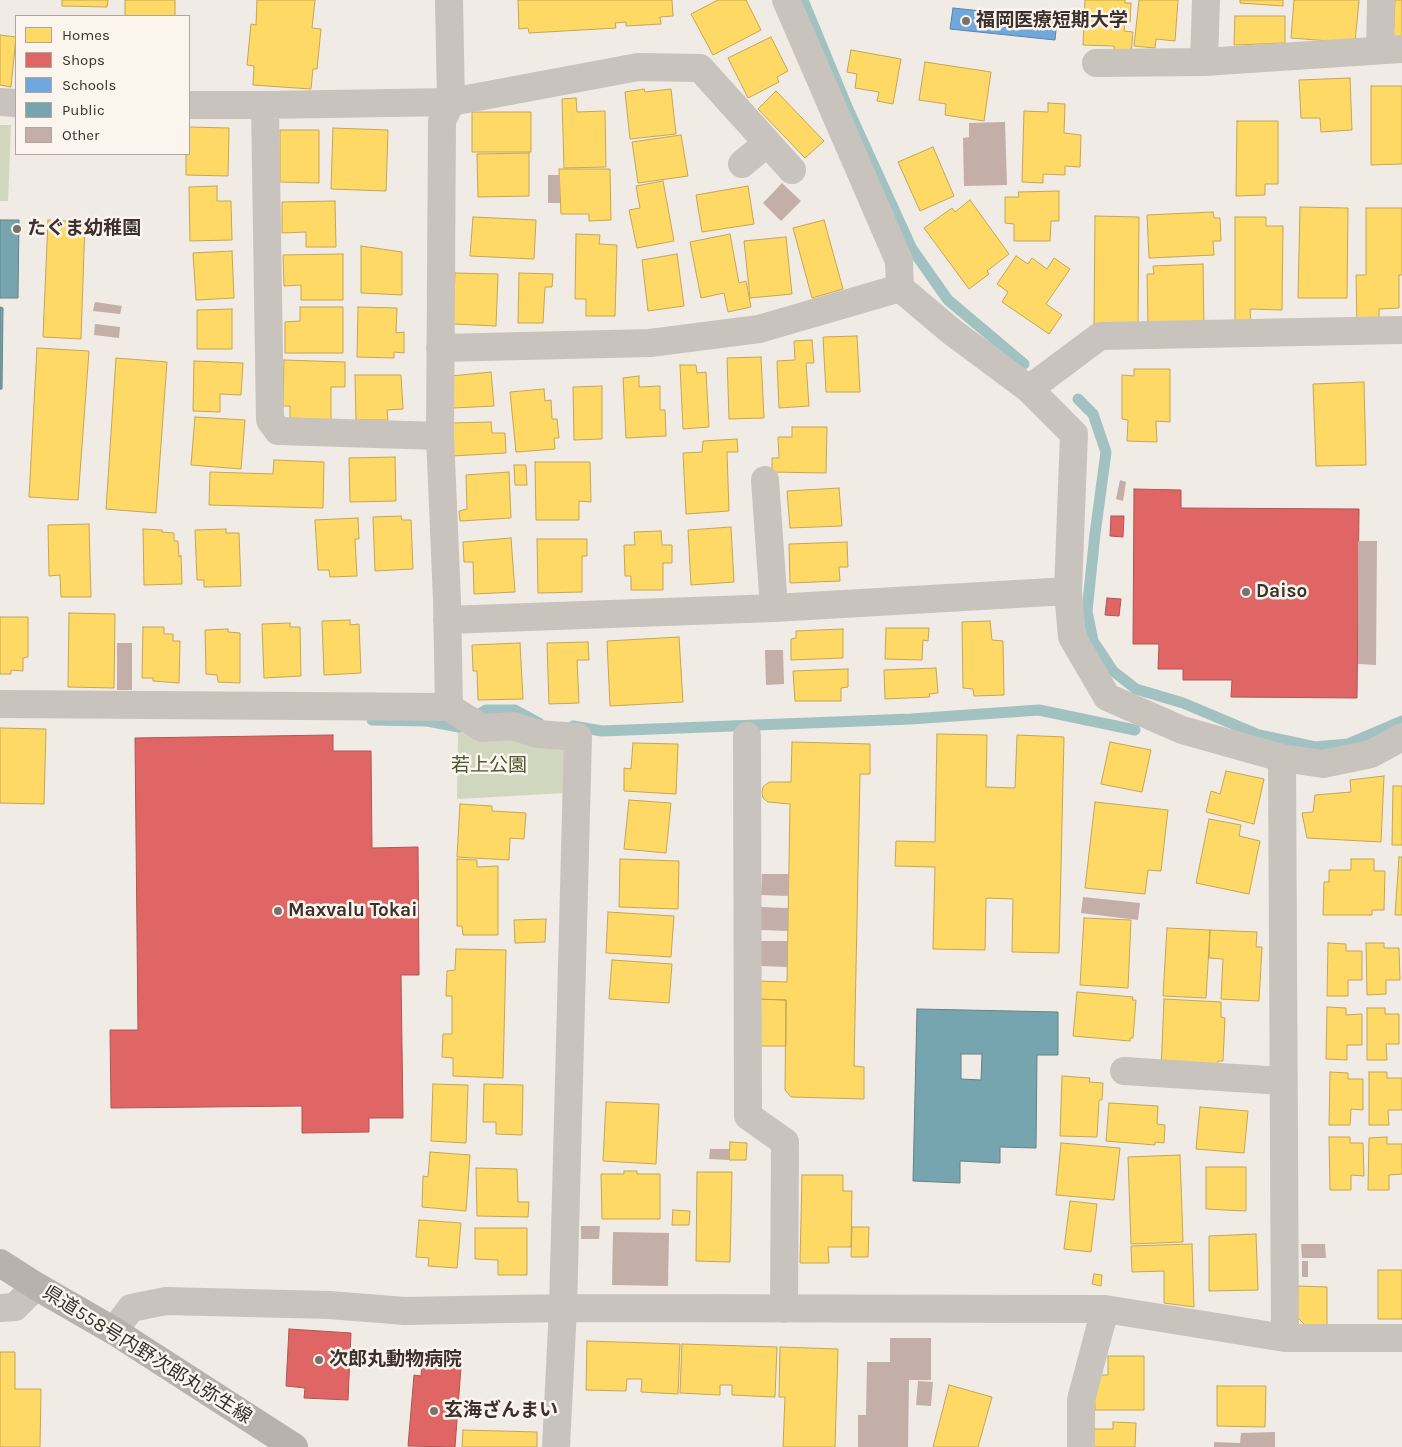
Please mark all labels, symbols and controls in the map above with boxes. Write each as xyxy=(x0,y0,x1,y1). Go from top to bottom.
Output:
place label: 福岡医療短期大学 xyxy=(976,10,1128,32)
legend xyxy=(15,15,190,155)
marker: 福岡医療短期大学 xyxy=(960,15,972,27)
text: Homes xyxy=(62,26,110,44)
text: Shops xyxy=(62,51,105,69)
text: Schools xyxy=(62,76,116,94)
text: Public xyxy=(62,101,105,119)
text: Other xyxy=(62,126,100,144)
place label: たぐま幼稚園 xyxy=(27,218,141,240)
marker: たぐま幼稚園 xyxy=(11,223,23,235)
place label: Daiso xyxy=(1256,581,1307,603)
marker: Daiso xyxy=(1240,586,1252,598)
park label: 若上公園 xyxy=(451,755,527,777)
place label: Maxvalu Tokai xyxy=(288,900,417,922)
marker: Maxvalu Tokai xyxy=(272,905,284,917)
street label: 県道558号内野次郎丸弥生線 xyxy=(38,1281,256,1429)
place label: 次郎丸動物病院 xyxy=(329,1349,462,1371)
marker: 次郎丸動物病院 xyxy=(313,1354,325,1366)
place label: 玄海ざんまい xyxy=(444,1400,558,1422)
marker: 玄海ざんまい xyxy=(428,1405,440,1417)

